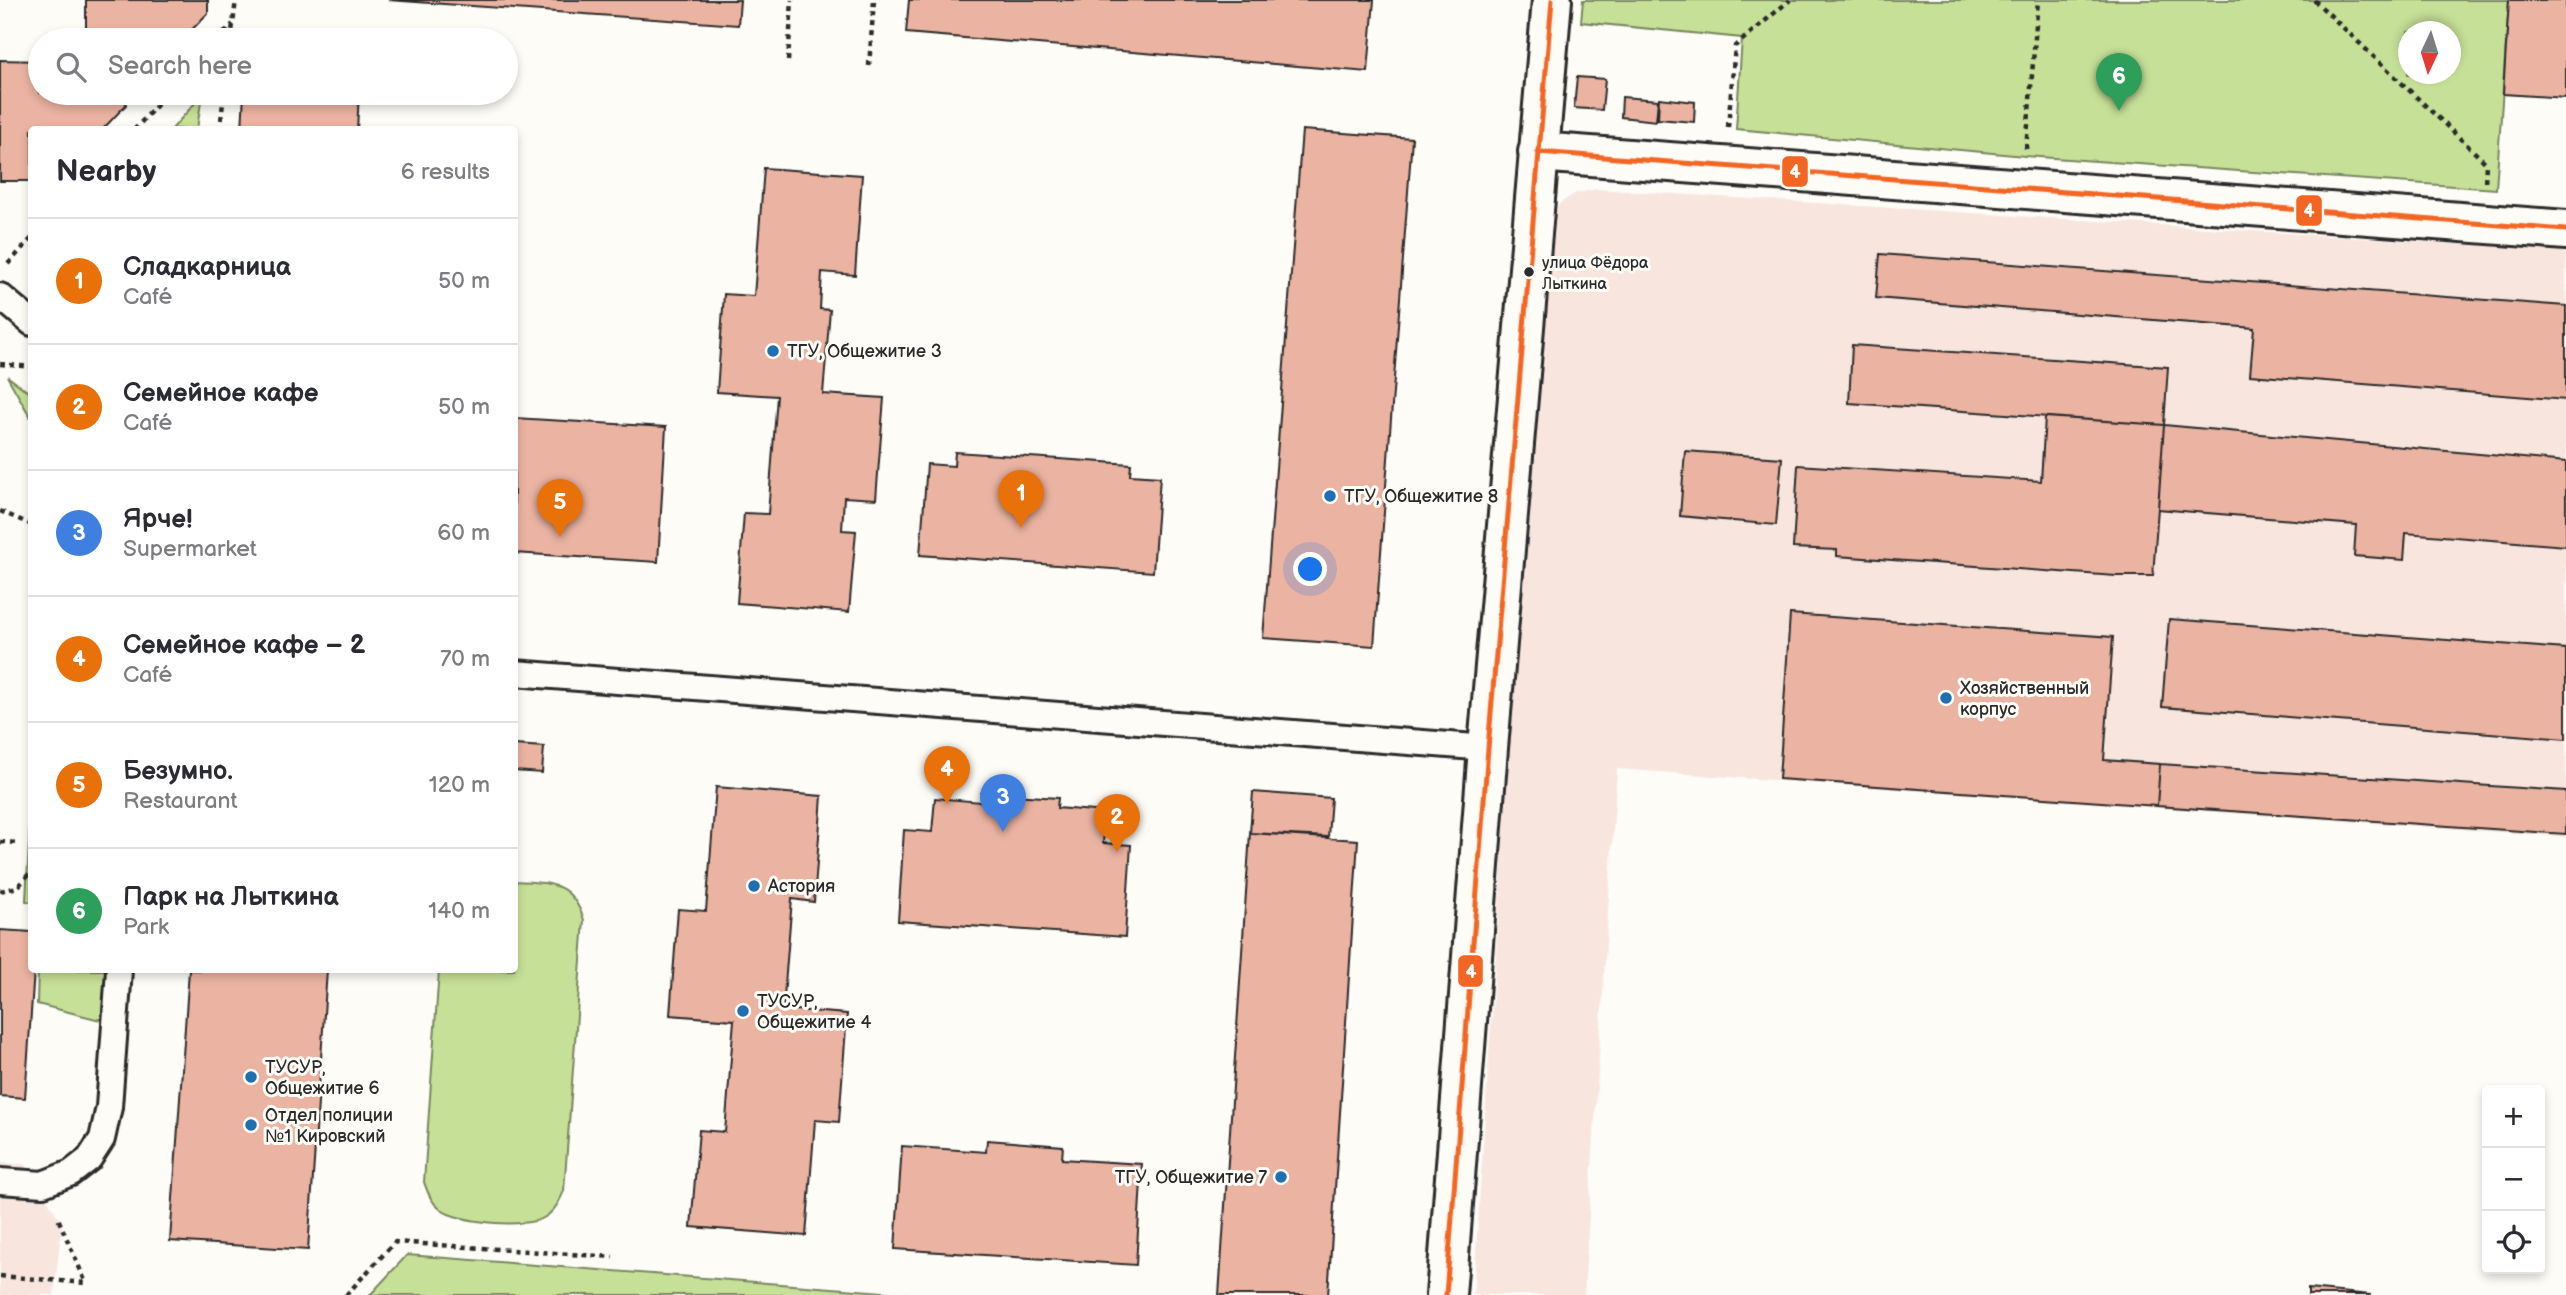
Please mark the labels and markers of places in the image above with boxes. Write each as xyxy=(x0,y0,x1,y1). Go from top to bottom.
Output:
pin: 6 xyxy=(2096,53,2142,111)
place label: улица Фёдора Лыткина xyxy=(1541,254,1649,294)
marker: улица Фёдора Лыткина xyxy=(1522,265,1536,279)
place label: ТГУ, Общежитие 3 xyxy=(787,341,942,362)
marker: ТГУ, Общежитие 3 xyxy=(765,343,781,359)
pin: 1 xyxy=(998,470,1044,528)
pin: 5 xyxy=(537,479,583,537)
place label: ТГУ, Общежитие 8 xyxy=(1344,486,1498,507)
marker: ТГУ, Общежитие 8 xyxy=(1322,488,1338,504)
place label: Хозяйственный корпус xyxy=(1960,678,2089,720)
marker: Хозяйственный корпус xyxy=(1938,690,1954,706)
pin: 4 xyxy=(924,746,970,804)
pin: 3 xyxy=(980,774,1026,832)
pin: 2 xyxy=(1094,794,1140,852)
place label: Астория xyxy=(767,876,835,897)
marker: Астория xyxy=(746,878,762,894)
place label: ТУСУР, Общежитие 4 xyxy=(757,991,871,1033)
marker: ТУСУР, Общежитие 4 xyxy=(735,1003,751,1019)
place label: ТУСУР, Общежитие 6 xyxy=(265,1057,379,1099)
marker: ТУСУР, Общежитие 6 xyxy=(243,1069,259,1085)
place label: Отдел полиции №1 Кировский xyxy=(265,1105,393,1147)
marker: Отдел полиции №1 Кировский xyxy=(243,1117,259,1133)
place label: ТГУ, Общежитие 7 xyxy=(1115,1167,1267,1188)
marker: ТГУ, Общежитие 7 xyxy=(1273,1169,1289,1185)

